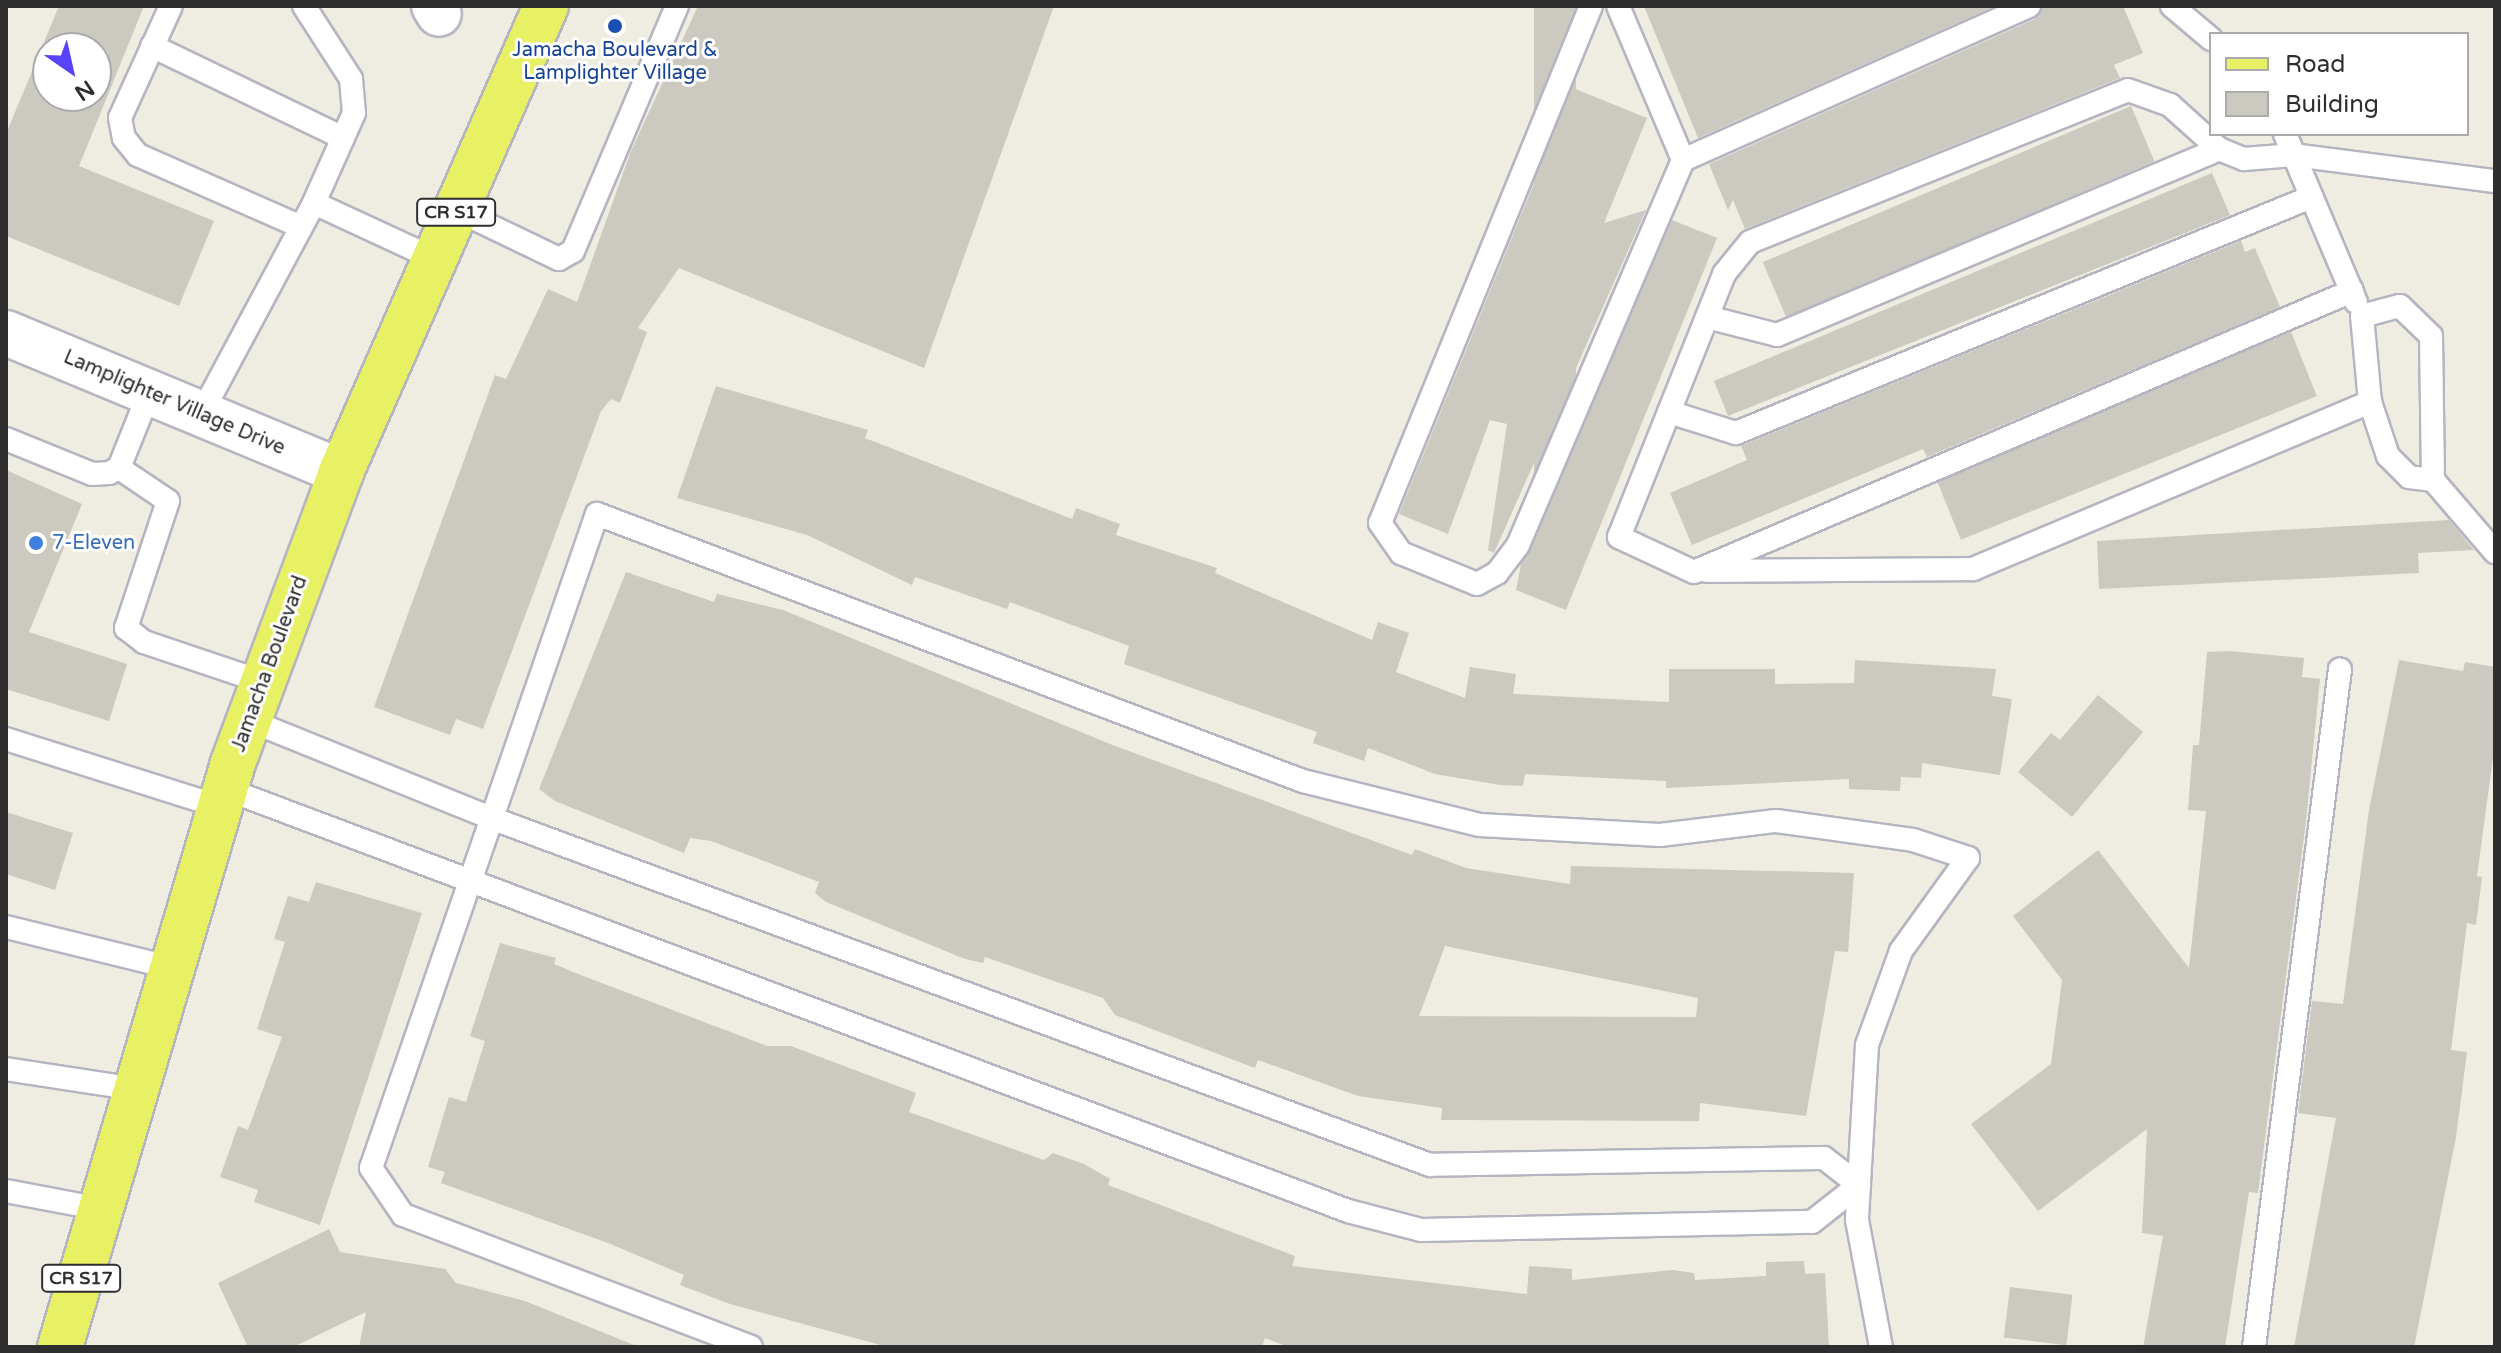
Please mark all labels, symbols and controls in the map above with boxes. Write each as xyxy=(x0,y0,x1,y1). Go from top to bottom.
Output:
marker: Jamacha Boulevard & Lamplighter Village xyxy=(606,17,624,35)
north arrow xyxy=(32,32,112,112)
legend xyxy=(2209,32,2469,136)
place label: Jamacha Boulevard & Lamplighter Village xyxy=(512,38,718,85)
text: Road xyxy=(2285,50,2345,79)
text: N xyxy=(70,75,99,106)
text: Building xyxy=(2285,90,2379,119)
road number: CR S17 xyxy=(416,198,496,226)
street label: Lamplighter Village Drive xyxy=(60,345,288,461)
place label: 7-Eleven xyxy=(52,531,135,555)
marker: 7-Eleven xyxy=(27,534,45,552)
street label: Jamacha Boulevard xyxy=(227,573,313,755)
road number: CR S17 xyxy=(41,1264,121,1292)

